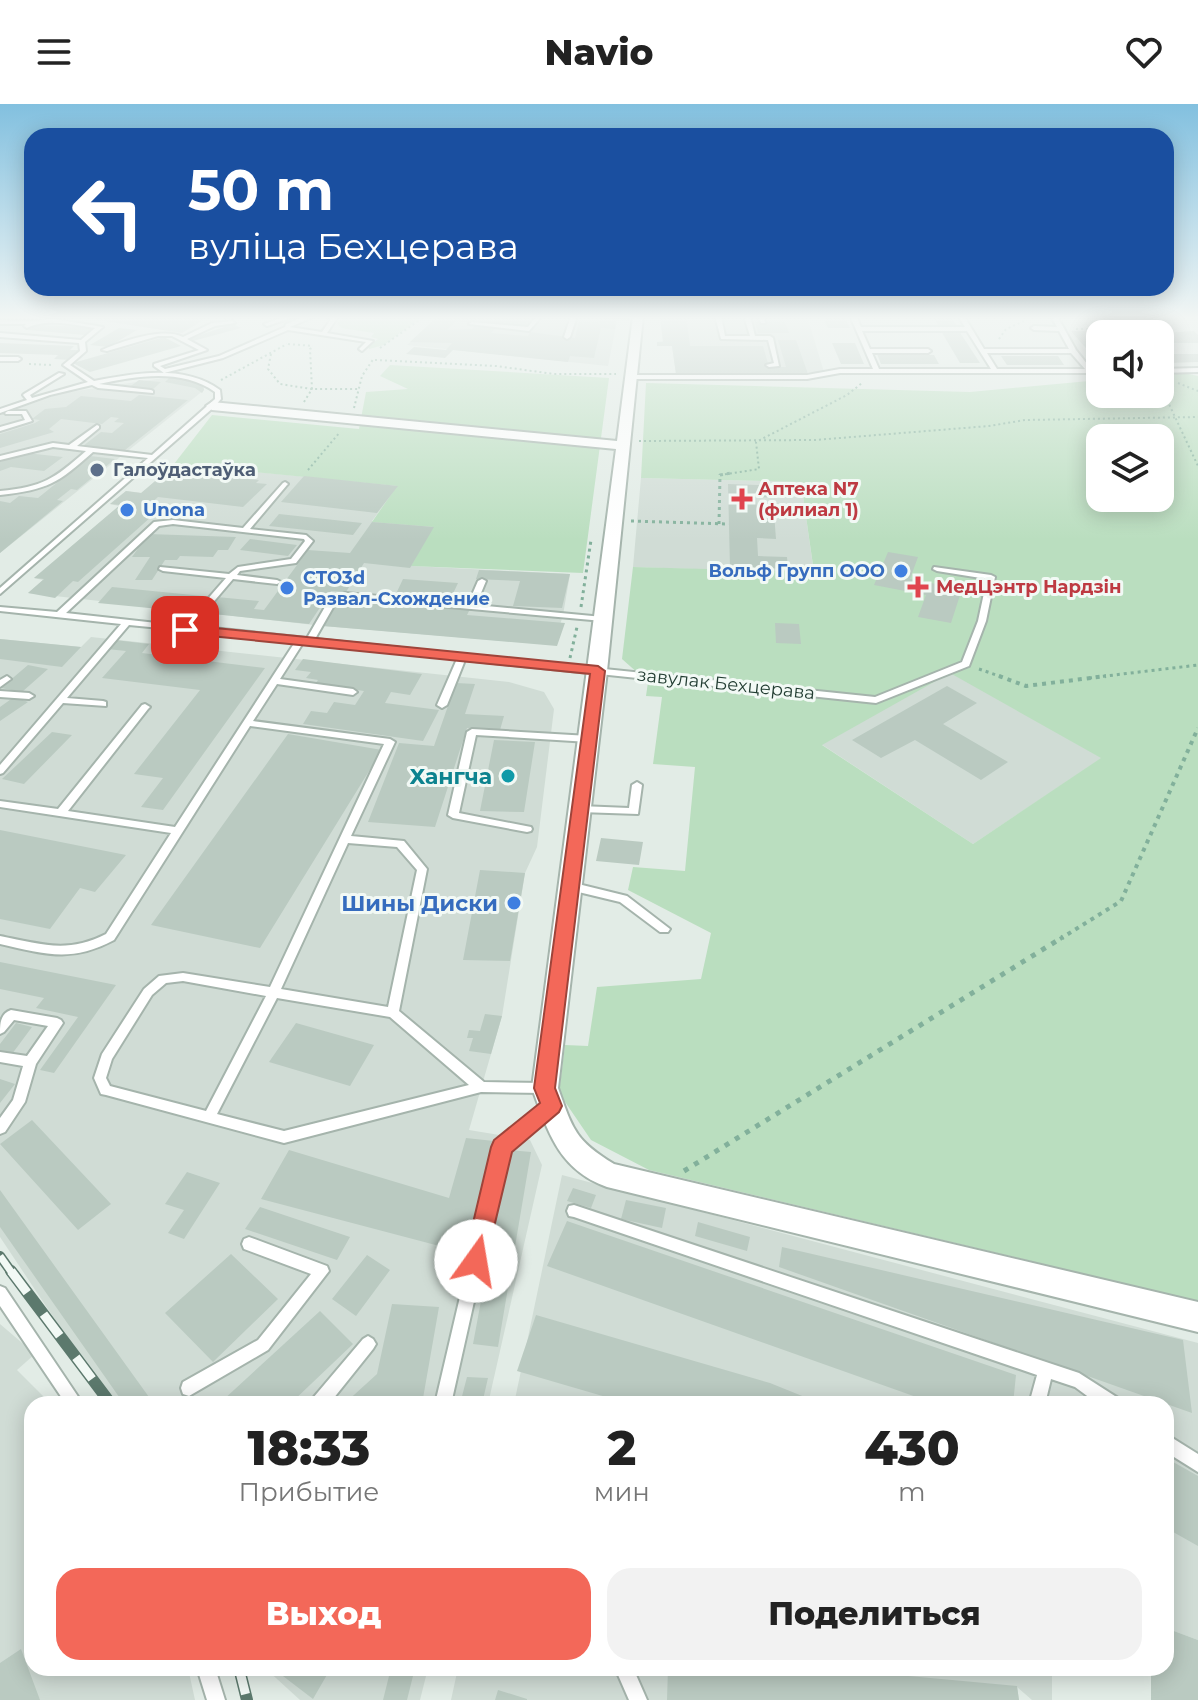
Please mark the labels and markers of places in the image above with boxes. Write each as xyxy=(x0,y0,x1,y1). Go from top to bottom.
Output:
place label: Галоўдастаўка xyxy=(113,459,256,481)
marker: Галоўдастаўка xyxy=(88,461,106,479)
place label: Аптека N7 (филиал 1) xyxy=(758,478,859,521)
marker: Аптека N7 (филиал 1) xyxy=(733,490,751,508)
place label: Unona xyxy=(143,499,205,521)
marker: Unona xyxy=(118,501,136,519)
place label: Вольф Групп ООО xyxy=(709,560,885,582)
marker: Вольф Групп ООО xyxy=(892,562,910,580)
place label: СТО3d Развал-Схождение xyxy=(303,567,490,610)
marker: МедЦэнтр Нардзін xyxy=(907,576,929,598)
place label: МедЦэнтр Нардзін xyxy=(936,576,1122,598)
marker: СТО3d Развал-Схождение xyxy=(278,579,296,597)
pin xyxy=(151,596,219,664)
place label: Хангча xyxy=(409,763,492,790)
marker: Хангча xyxy=(499,767,517,785)
place label: Шины Диски xyxy=(341,890,498,917)
marker: Шины Диски xyxy=(505,894,523,912)

